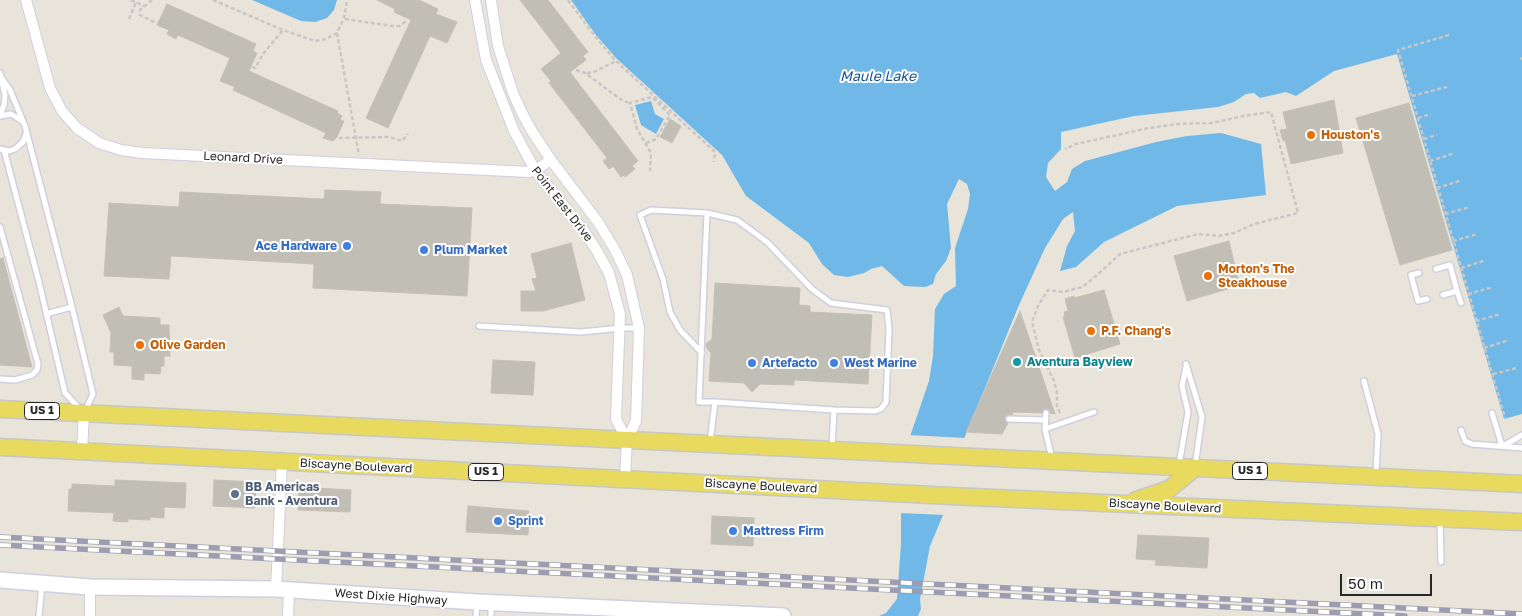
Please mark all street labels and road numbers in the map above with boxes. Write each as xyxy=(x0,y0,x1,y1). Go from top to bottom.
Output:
street label: Leonard Drive xyxy=(203,149,283,167)
street label: Point East Drive xyxy=(528,164,596,244)
road number: US 1 xyxy=(24,402,60,420)
street label: Biscayne Boulevard xyxy=(299,456,413,476)
road number: US 1 xyxy=(1232,462,1268,480)
road number: US 1 xyxy=(468,464,504,481)
street label: Biscayne Boulevard xyxy=(704,476,818,496)
street label: Biscayne Boulevard xyxy=(1108,496,1222,516)
street label: West Dixie Highway xyxy=(334,586,448,608)

